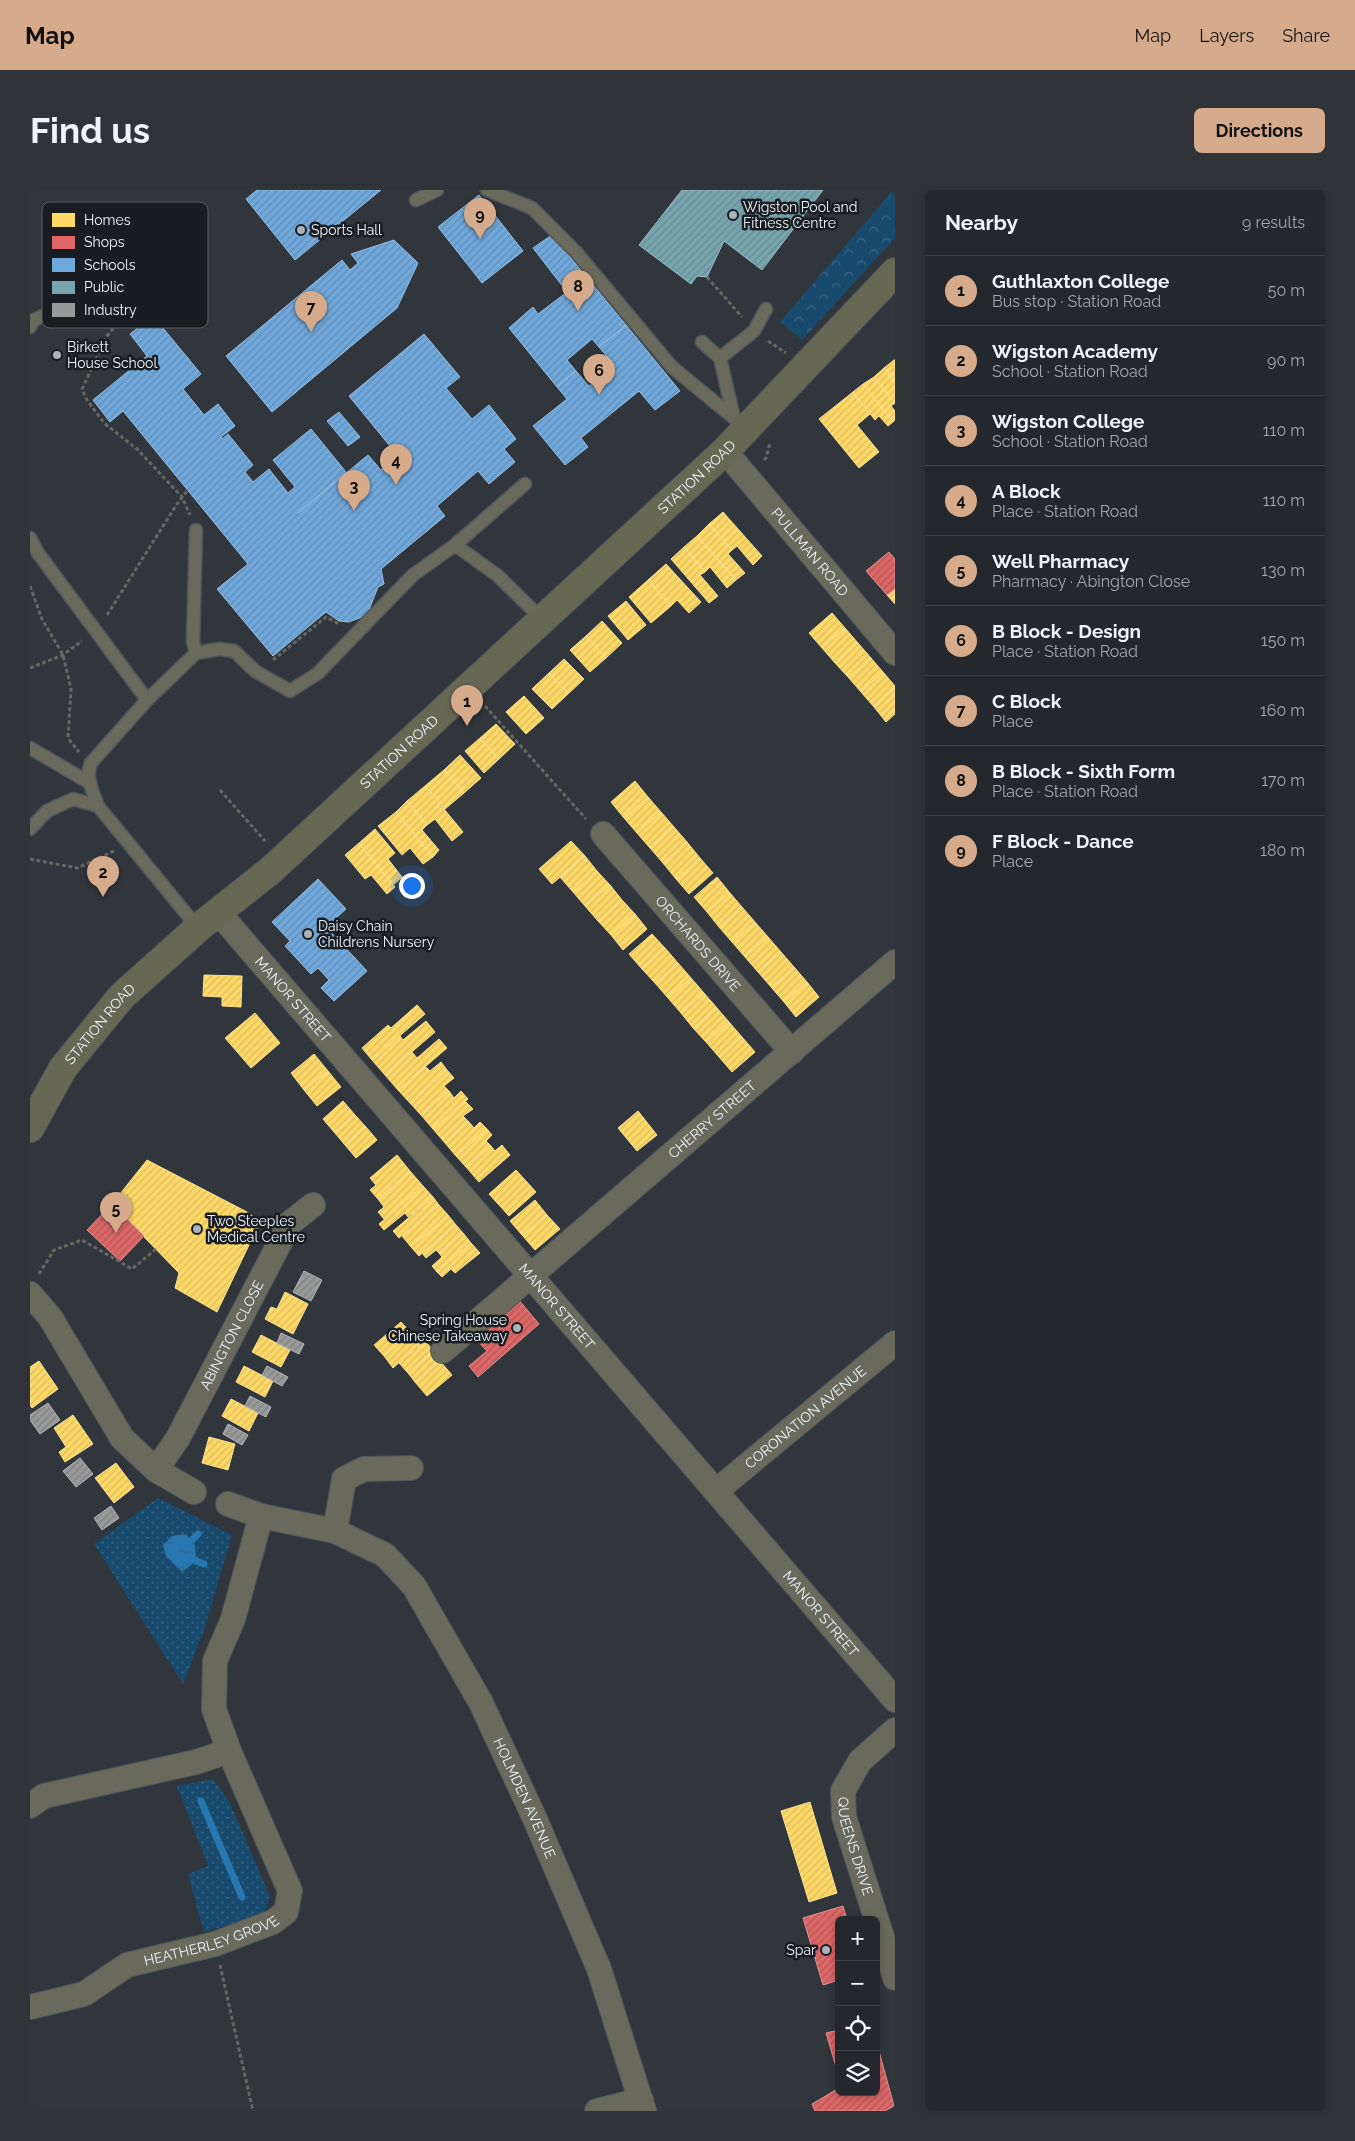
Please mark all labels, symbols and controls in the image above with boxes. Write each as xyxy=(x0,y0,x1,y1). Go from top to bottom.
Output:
text: Map xyxy=(25,21,75,50)
text: Map xyxy=(1135,25,1171,46)
text: Layers xyxy=(1199,25,1254,46)
text: Share xyxy=(1282,25,1330,46)
button: Directions xyxy=(1194,108,1325,153)
text: Find us xyxy=(30,110,150,151)
pin: 9 xyxy=(464,198,496,239)
place label: Wigston Pool and Fitness Centre xyxy=(743,199,857,231)
legend xyxy=(42,202,208,328)
marker: Wigston Pool and Fitness Centre xyxy=(727,209,739,221)
text: Nearby xyxy=(945,210,1018,235)
text: Homes xyxy=(84,212,131,228)
text: 9 results xyxy=(1242,213,1305,232)
place label: Sports Hall xyxy=(311,222,382,238)
marker: Sports Hall xyxy=(295,224,307,236)
text: Shops xyxy=(84,234,125,250)
text: Schools xyxy=(84,257,136,273)
pin: 8 xyxy=(562,270,594,311)
text: Guthlaxton College xyxy=(992,270,1169,292)
text: Public xyxy=(84,279,125,295)
text: 1 xyxy=(957,281,965,300)
text: 50 m xyxy=(1268,281,1305,300)
pin: 7 xyxy=(295,291,327,332)
text: Bus stop · Station Road xyxy=(992,292,1161,311)
text: Industry xyxy=(84,302,137,318)
place label: Birkett House School xyxy=(67,339,157,371)
text: Wigston Academy xyxy=(992,340,1158,362)
marker: Birkett House School xyxy=(51,349,63,361)
text: 2 xyxy=(956,351,966,370)
text: 90 m xyxy=(1267,351,1305,370)
pin: 6 xyxy=(583,354,615,395)
text: School · Station Road xyxy=(992,362,1148,381)
text: Wigston College xyxy=(992,410,1144,432)
text: 3 xyxy=(957,421,965,440)
text: 110 m xyxy=(1263,421,1305,440)
text: School · Station Road xyxy=(992,432,1148,451)
street label: STATION ROAD xyxy=(654,437,739,517)
pin: 4 xyxy=(380,444,412,485)
pin: 3 xyxy=(338,470,370,511)
text: A Block xyxy=(992,480,1061,502)
text: 4 xyxy=(956,491,966,510)
text: 110 m xyxy=(1263,491,1305,510)
text: Place · Station Road xyxy=(992,502,1138,521)
street label: PULLMAN ROAD xyxy=(768,505,852,599)
text: Well Pharmacy xyxy=(992,550,1129,572)
text: 5 xyxy=(957,561,965,580)
text: 130 m xyxy=(1261,561,1305,580)
text: Pharmacy · Abington Close xyxy=(992,572,1190,591)
text: B Block - Design xyxy=(992,620,1141,642)
text: 6 xyxy=(956,631,966,650)
text: 150 m xyxy=(1261,631,1305,650)
text: Place · Station Road xyxy=(992,642,1138,661)
pin: 1 xyxy=(451,685,483,726)
text: C Block xyxy=(992,690,1061,712)
text: 7 xyxy=(957,701,965,720)
text: 160 m xyxy=(1260,701,1305,720)
street label: STATION ROAD xyxy=(357,712,441,792)
text: Place xyxy=(992,712,1033,731)
text: B Block - Sixth Form xyxy=(992,760,1175,782)
text: 8 xyxy=(956,771,966,790)
text: 170 m xyxy=(1261,771,1305,790)
text: Place · Station Road xyxy=(992,782,1138,801)
text: F Block - Dance xyxy=(992,830,1134,852)
text: 9 xyxy=(956,841,966,860)
text: 180 m xyxy=(1260,841,1305,860)
text: Place xyxy=(992,852,1033,871)
pin: 2 xyxy=(87,856,119,897)
your location xyxy=(399,873,425,899)
street label: ORCHARDS DRIVE xyxy=(652,893,744,995)
place label: Daisy Chain Childrens Nursery xyxy=(318,918,435,950)
marker: Daisy Chain Childrens Nursery xyxy=(302,928,314,940)
street label: MANOR STREET xyxy=(252,953,334,1046)
street label: STATION ROAD xyxy=(61,980,138,1067)
street label: CHERRY STREET xyxy=(665,1077,759,1161)
pin: 5 xyxy=(100,1192,132,1233)
place label: Two Steeples Medical Centre xyxy=(207,1213,305,1245)
marker: Two Steeples Medical Centre xyxy=(191,1223,203,1235)
street label: MANOR STREET xyxy=(516,1260,598,1353)
street label: ABINGTON CLOSE xyxy=(197,1278,267,1392)
place label: Spring House Chinese Takeaway xyxy=(388,1312,507,1344)
marker: Spring House Chinese Takeaway xyxy=(511,1322,523,1334)
street label: CORONATION AVENUE xyxy=(742,1362,869,1472)
street label: MANOR STREET xyxy=(780,1568,862,1660)
street label: HOLMDEN AVENUE xyxy=(490,1735,559,1861)
street label: QUEENS DRIVE xyxy=(835,1797,876,1897)
street label: HEATHERLEY GROVE xyxy=(142,1912,282,1969)
map controls xyxy=(835,1916,880,2096)
button: + xyxy=(835,1916,880,1961)
place label: Spar xyxy=(786,1942,816,1958)
marker: Spar xyxy=(820,1944,832,1956)
button: − xyxy=(835,1961,880,2006)
button: locate xyxy=(835,2006,880,2051)
button: layers xyxy=(835,2051,880,2096)

